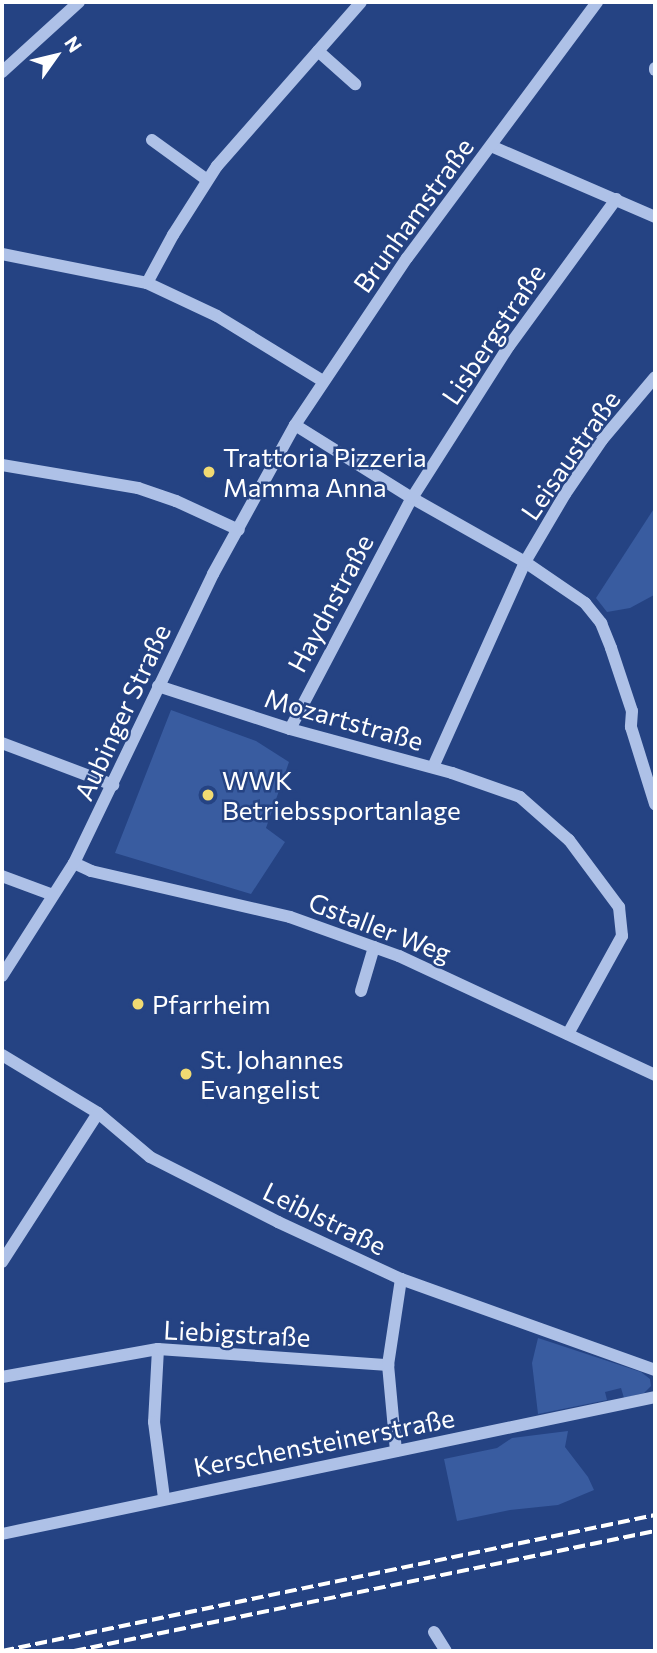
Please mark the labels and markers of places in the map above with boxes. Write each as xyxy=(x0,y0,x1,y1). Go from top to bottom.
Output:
place label: Trattoria Pizzeria Mamma Anna xyxy=(223,441,427,503)
marker: Trattoria Pizzeria Mamma Anna xyxy=(201,464,217,480)
place label: WWK Betriebssportanlage xyxy=(222,764,461,826)
marker: WWK Betriebssportanlage xyxy=(200,787,216,803)
place label: Pfarrheim xyxy=(152,988,271,1020)
marker: Pfarrheim xyxy=(130,996,146,1012)
place label: St. Johannes Evangelist xyxy=(200,1043,344,1104)
marker: St. Johannes Evangelist xyxy=(178,1066,194,1082)

